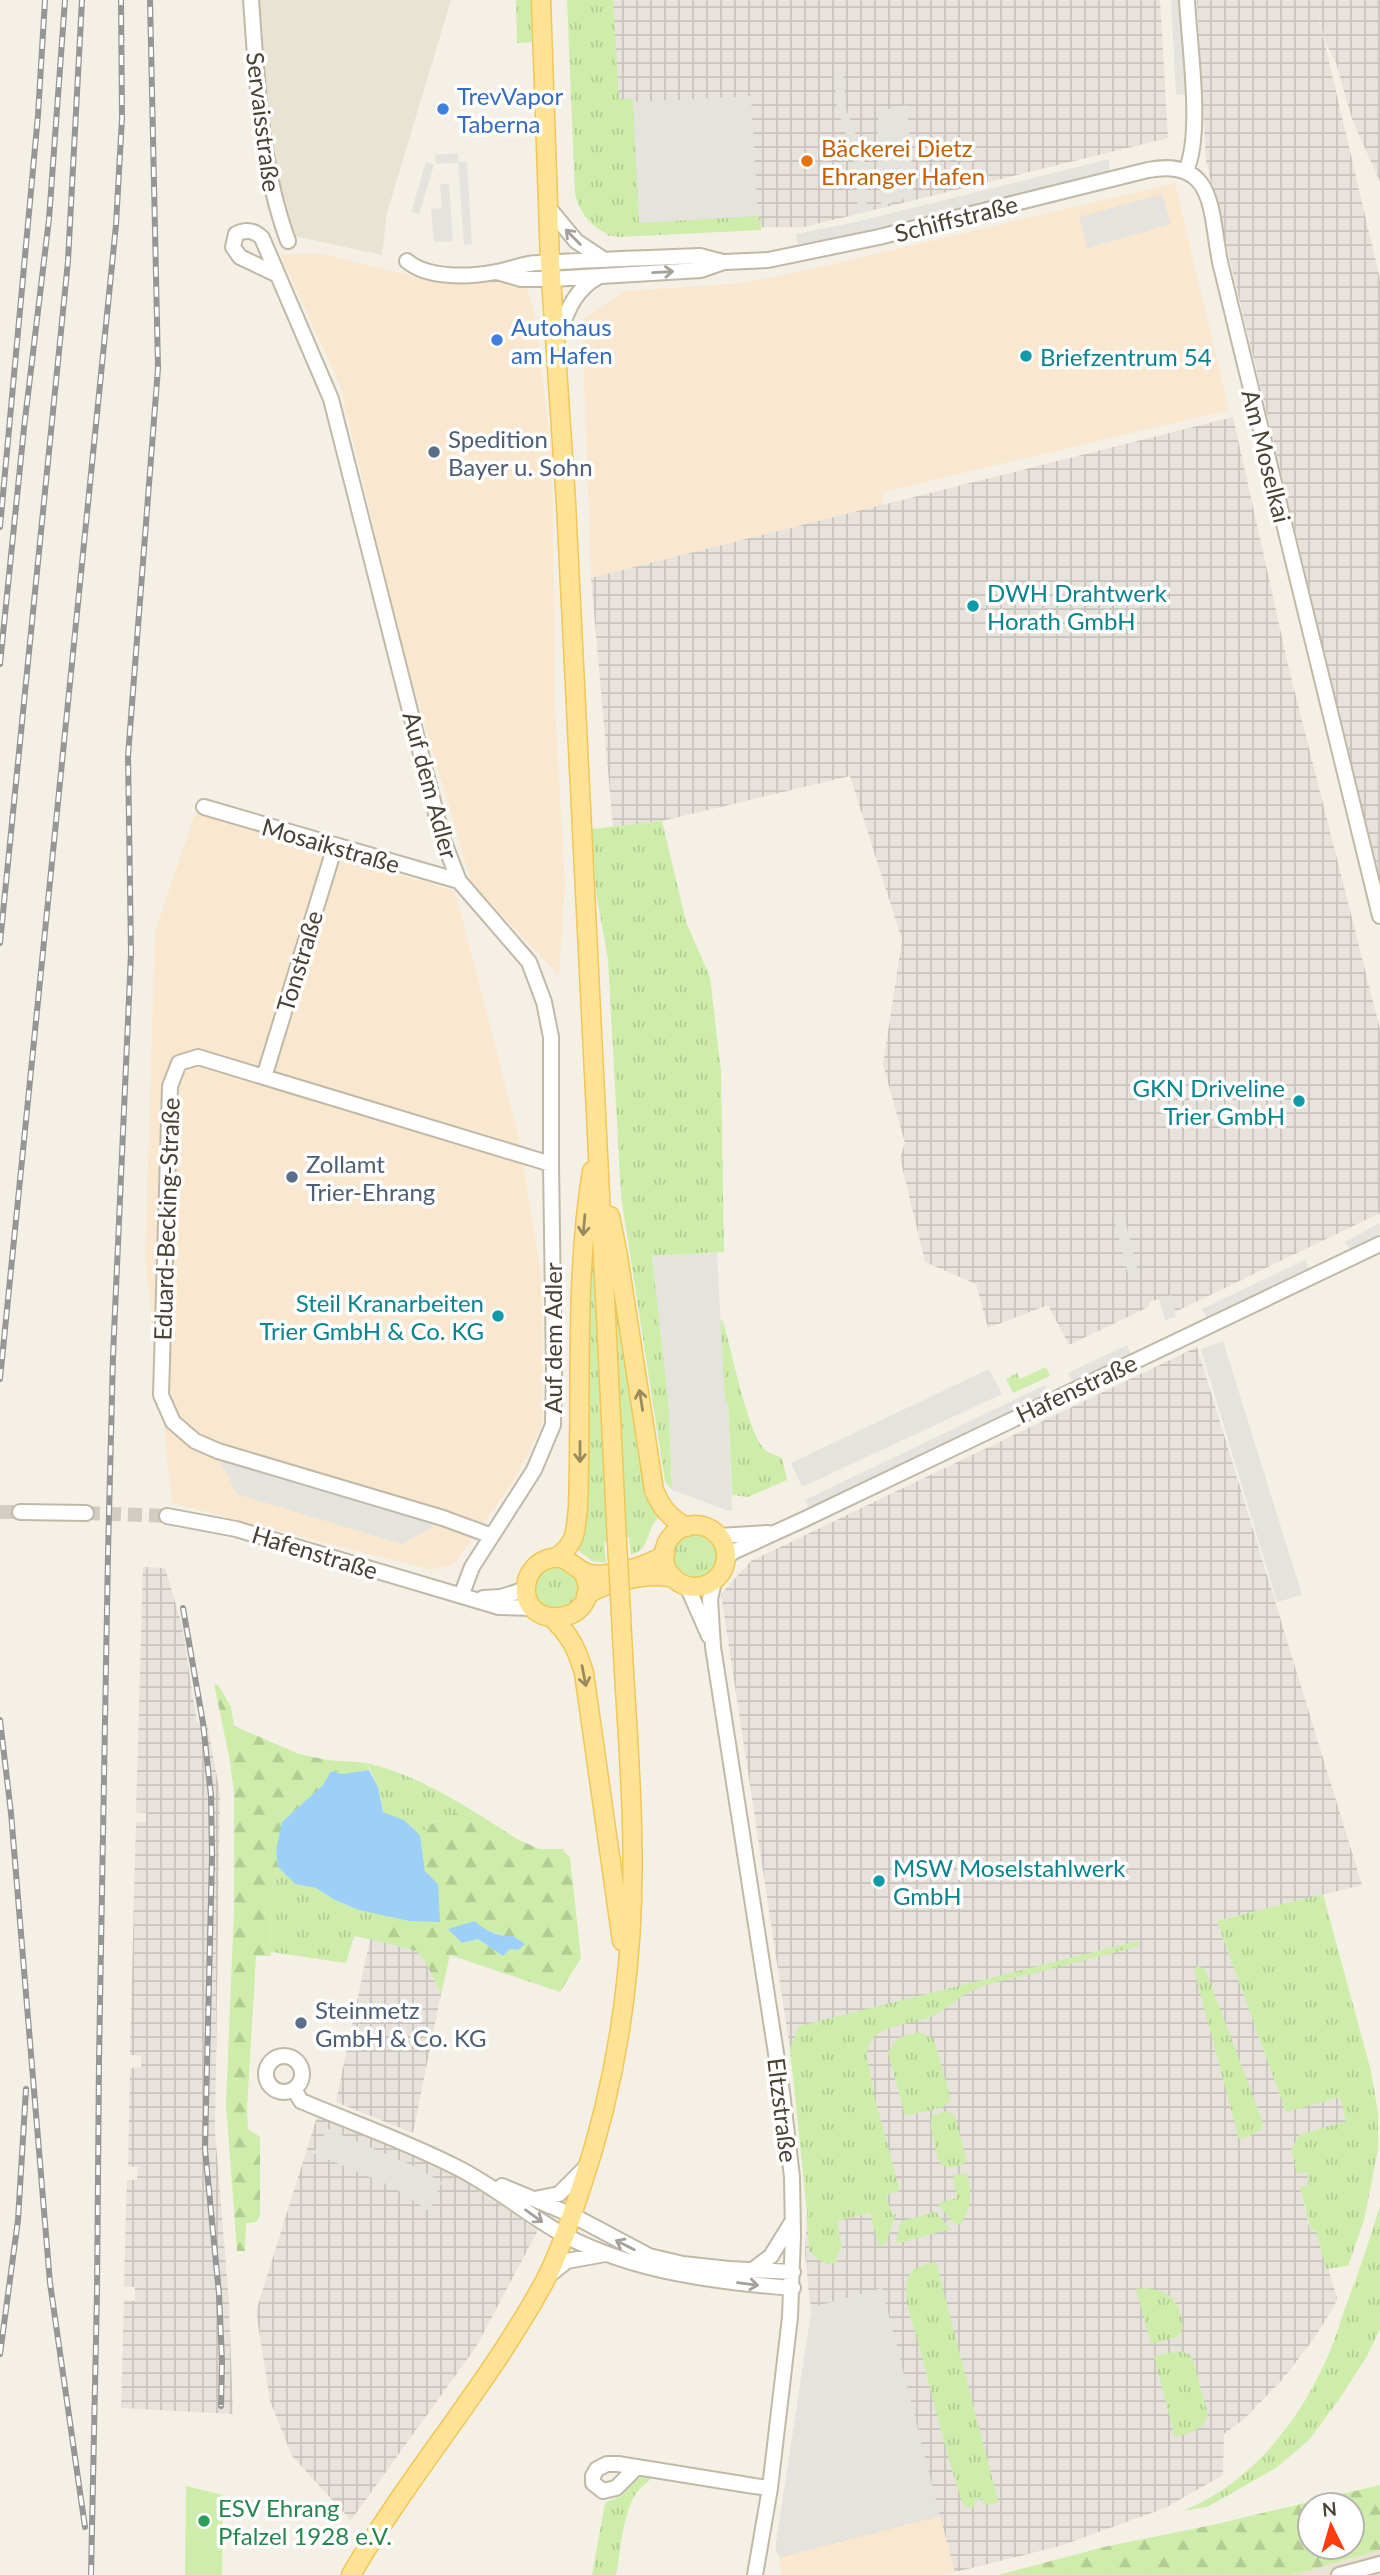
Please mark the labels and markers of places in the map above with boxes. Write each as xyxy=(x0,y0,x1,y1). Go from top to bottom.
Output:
place label: TrevVapor Taberna xyxy=(457,81,563,138)
marker: TrevVapor Taberna xyxy=(435,101,451,117)
place label: Bäckerei Dietz Ehranger Hafen xyxy=(821,133,985,190)
marker: Bäckerei Dietz Ehranger Hafen xyxy=(799,153,815,169)
place label: Autohaus am Hafen xyxy=(511,312,613,369)
marker: Autohaus am Hafen xyxy=(489,332,505,348)
place label: Briefzentrum 54 xyxy=(1040,342,1212,371)
marker: Briefzentrum 54 xyxy=(1018,348,1034,364)
place label: Spedition Bayer u. Sohn xyxy=(448,424,593,481)
marker: Spedition Bayer u. Sohn xyxy=(426,444,442,460)
place label: DWH Drahtwerk Horath GmbH xyxy=(987,578,1168,635)
marker: DWH Drahtwerk Horath GmbH xyxy=(965,598,981,614)
place label: GKN Driveline Trier GmbH xyxy=(1132,1073,1285,1130)
marker: GKN Driveline Trier GmbH xyxy=(1291,1093,1307,1109)
place label: Zollamt Trier-Ehrang xyxy=(306,1149,435,1206)
marker: Zollamt Trier-Ehrang xyxy=(284,1169,300,1185)
place label: Steil Kranarbeiten Trier GmbH & Co. KG xyxy=(259,1288,484,1345)
marker: Steil Kranarbeiten Trier GmbH & Co. KG xyxy=(490,1308,506,1324)
place label: MSW Moselstahlwerk GmbH xyxy=(893,1853,1126,1910)
marker: MSW Moselstahlwerk GmbH xyxy=(871,1873,887,1889)
place label: Steinmetz GmbH & Co. KG xyxy=(315,1995,486,2052)
marker: Steinmetz GmbH & Co. KG xyxy=(293,2015,309,2031)
place label: ESV Ehrang Pfalzel 1928 e.V. xyxy=(218,2493,392,2550)
marker: ESV Ehrang Pfalzel 1928 e.V. xyxy=(196,2513,212,2529)

